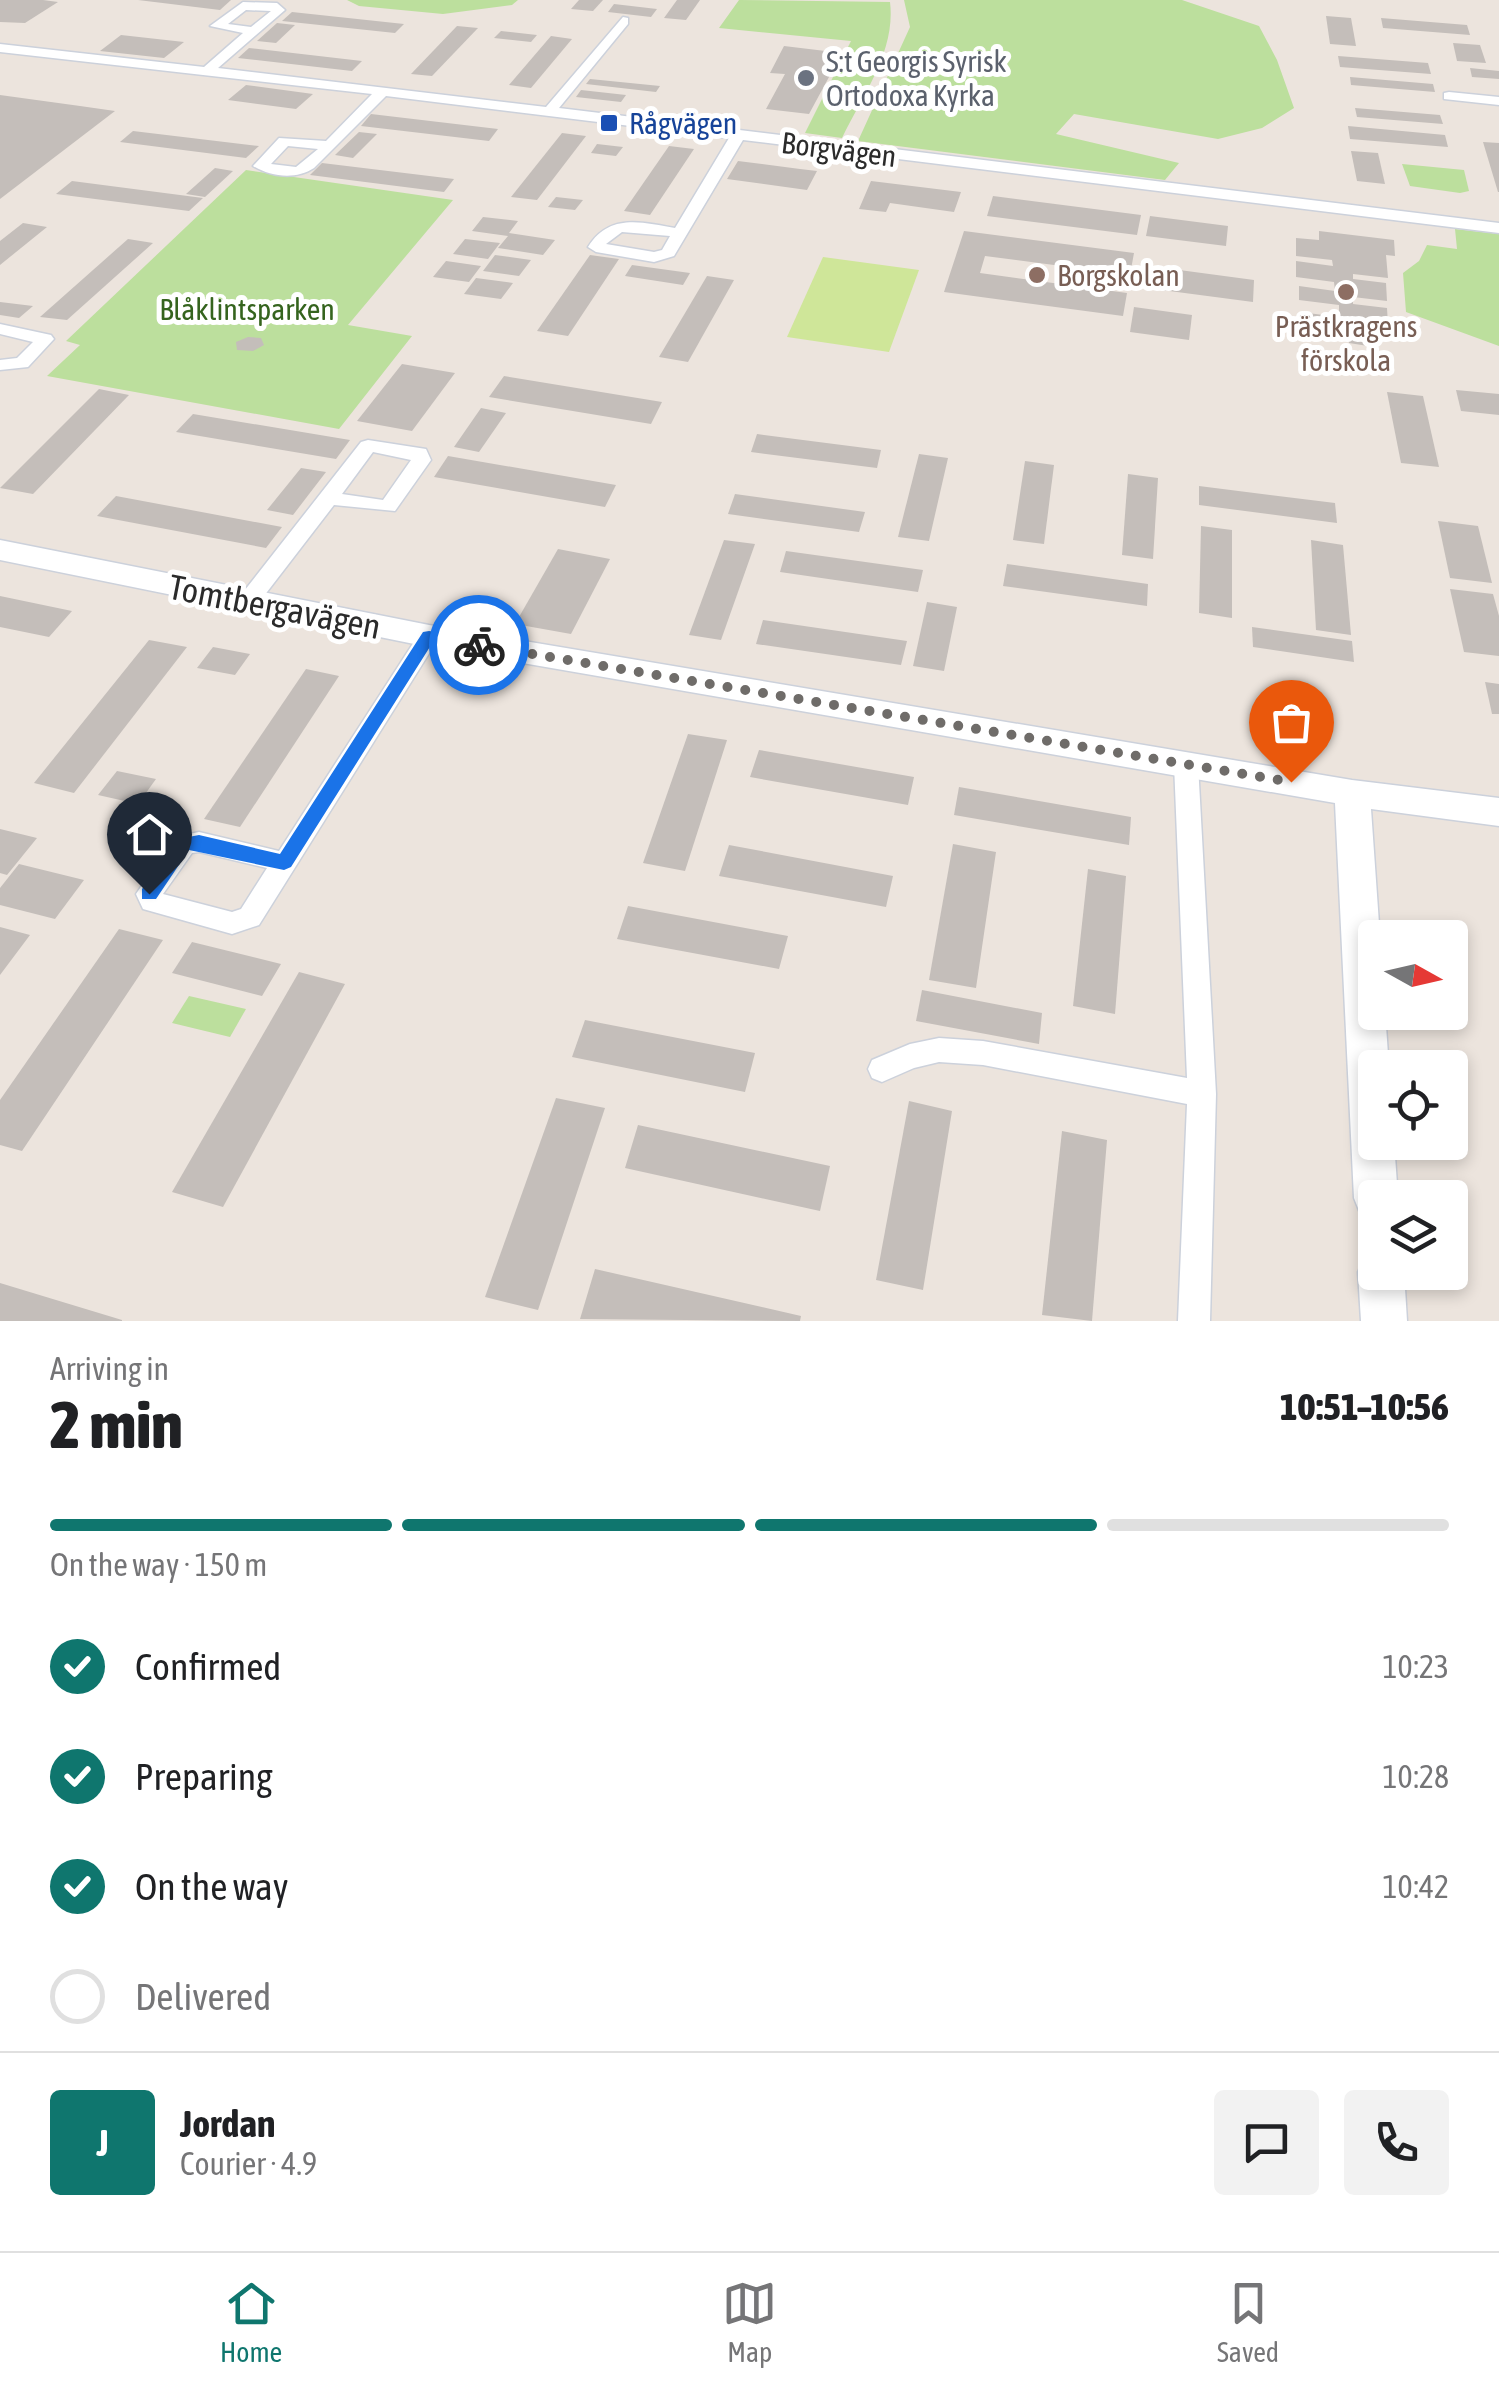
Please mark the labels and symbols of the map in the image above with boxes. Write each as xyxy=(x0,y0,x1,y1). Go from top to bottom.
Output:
place label: S:t Georgis Syrisk Ortodoxa Kyrka xyxy=(826,44,1007,112)
marker: S:t Georgis Syrisk Ortodoxa Kyrka xyxy=(795,67,817,89)
place label: Rågvägen xyxy=(629,106,737,140)
marker: Rågvägen xyxy=(598,112,620,134)
street label: Borgvägen xyxy=(780,125,898,173)
place label: Borgskolan xyxy=(1057,258,1180,292)
marker: Borgskolan xyxy=(1026,264,1048,286)
marker: Prästkragens förskola xyxy=(1335,281,1357,303)
park label: Blåklintsparken xyxy=(159,292,335,326)
place label: Prästkragens förskola xyxy=(1275,309,1417,377)
street label: Tomtbergavägen xyxy=(166,566,384,646)
courier xyxy=(429,595,529,695)
pin xyxy=(1249,680,1334,783)
pin xyxy=(107,792,192,895)
north arrow xyxy=(1358,920,1468,1030)

